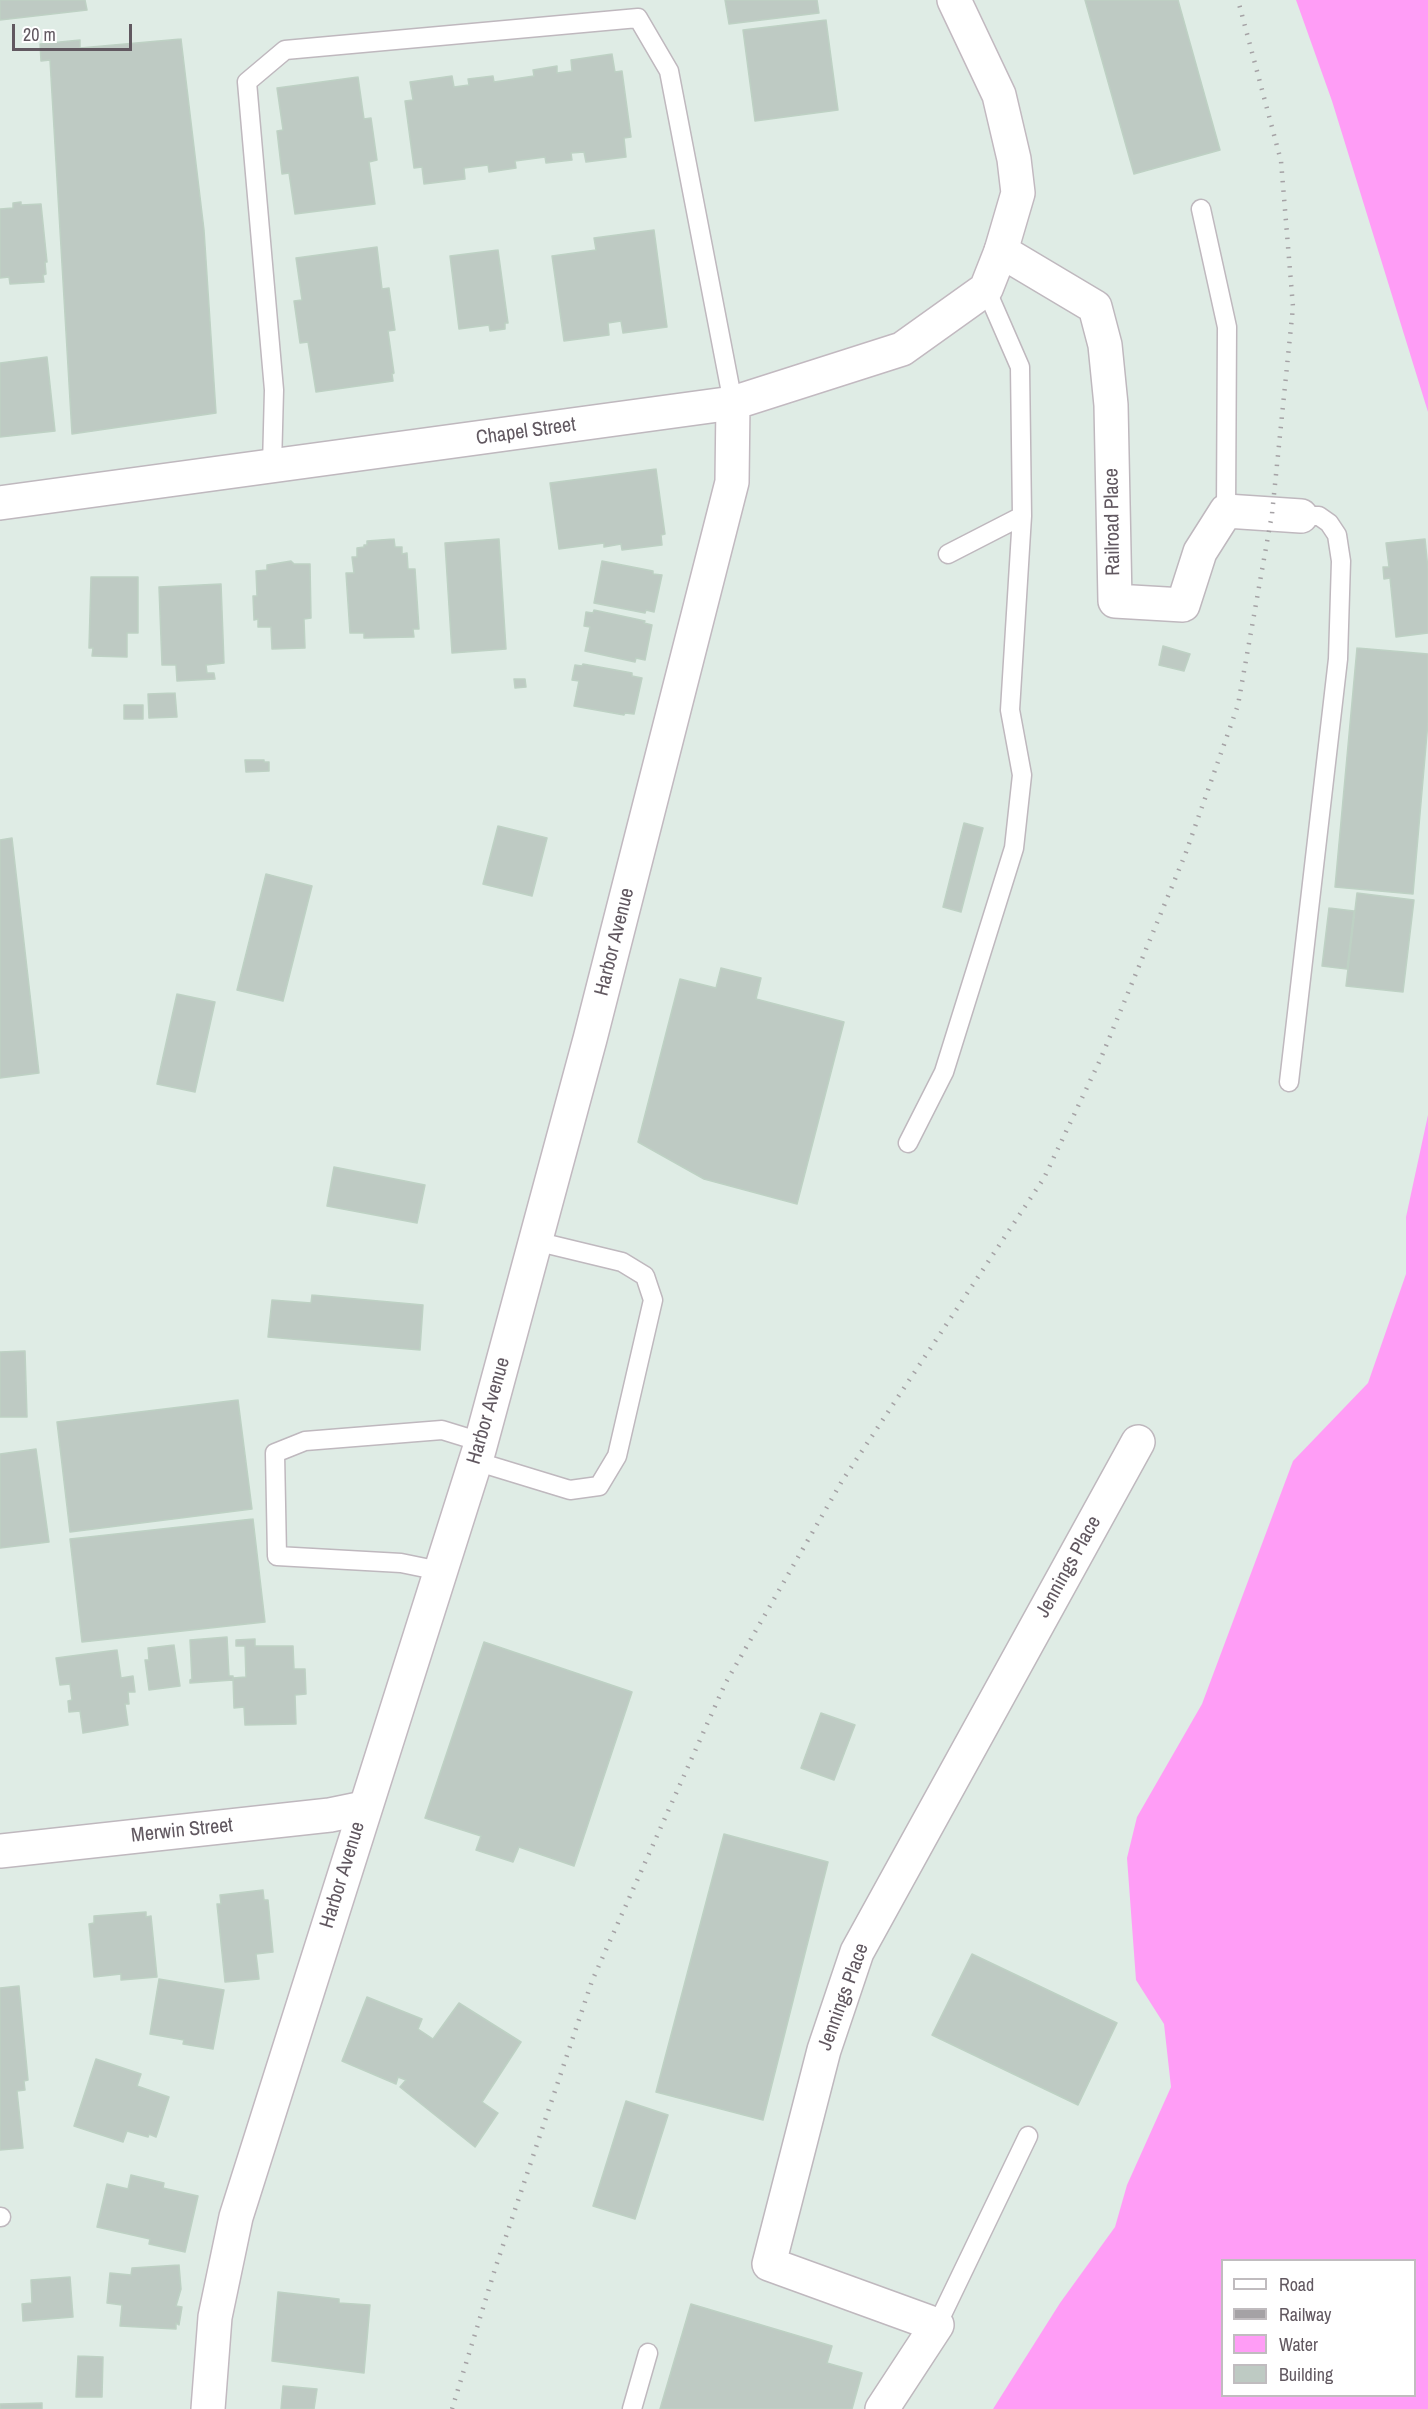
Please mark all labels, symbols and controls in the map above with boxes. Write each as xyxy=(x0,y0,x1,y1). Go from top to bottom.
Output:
scale bar xyxy=(15,12,135,50)
text: 20 m xyxy=(23,22,56,47)
street label: Chapel Street xyxy=(475,413,577,451)
street label: Railroad Place xyxy=(1100,468,1126,576)
street label: Harbor Avenue xyxy=(590,886,640,998)
street label: Harbor Avenue xyxy=(462,1355,516,1467)
street label: Jennings Place xyxy=(1031,1512,1107,1622)
street label: Merwin Street xyxy=(130,1814,234,1848)
street label: Harbor Avenue xyxy=(315,1819,371,1931)
street label: Jennings Place xyxy=(814,1940,874,2054)
legend xyxy=(1221,2259,1416,2397)
text: Road xyxy=(1279,2272,1314,2297)
text: Railway xyxy=(1279,2302,1332,2327)
text: Water xyxy=(1279,2332,1318,2357)
text: Building xyxy=(1279,2362,1333,2387)

